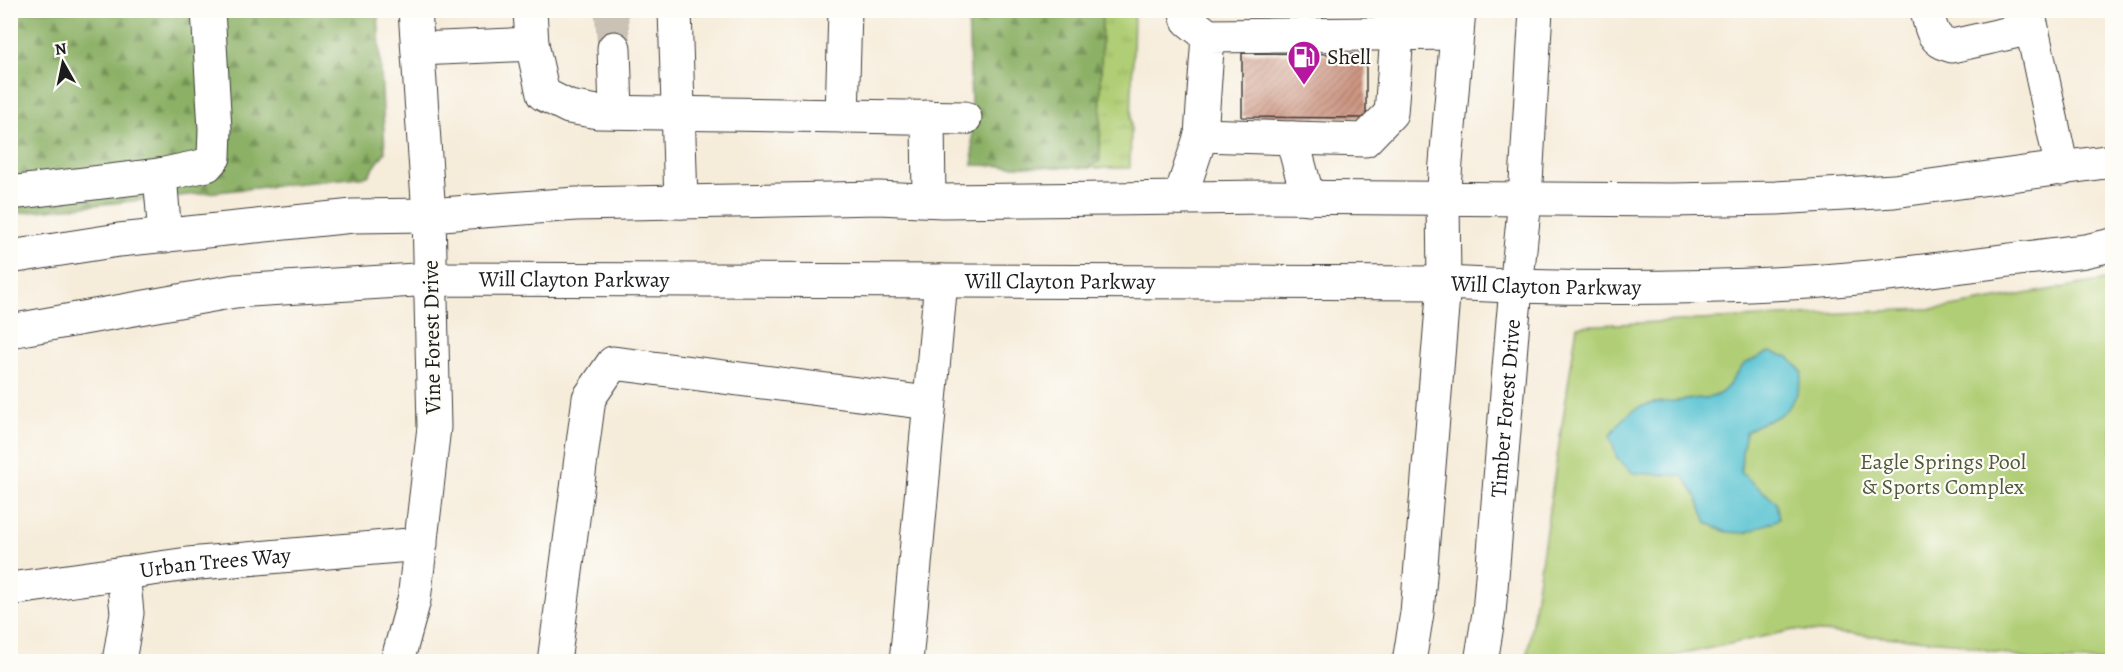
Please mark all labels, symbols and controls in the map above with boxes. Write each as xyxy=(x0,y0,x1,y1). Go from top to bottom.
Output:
north arrow xyxy=(33,33,93,93)
text: N xyxy=(53,37,69,61)
fuel station icon: Shell xyxy=(1286,39,1322,86)
place label: Shell xyxy=(1327,42,1371,72)
street label: Vine Forest Drive xyxy=(416,260,448,415)
street label: Will Clayton Parkway xyxy=(478,264,670,295)
street label: Will Clayton Parkway xyxy=(964,266,1156,297)
street label: Will Clayton Parkway xyxy=(1449,268,1642,303)
street label: Timber Forest Drive xyxy=(1484,318,1528,499)
park label: Eagle Springs Pool & Sports Complex xyxy=(1860,447,2026,502)
street label: Urban Trees Way xyxy=(138,540,292,586)

